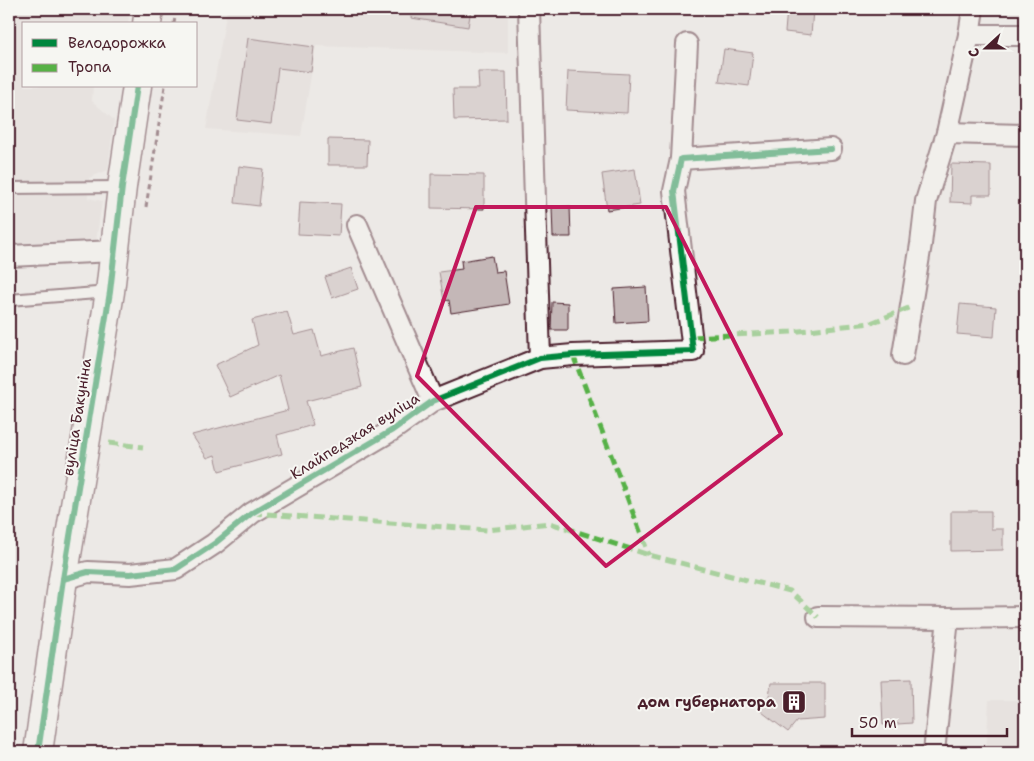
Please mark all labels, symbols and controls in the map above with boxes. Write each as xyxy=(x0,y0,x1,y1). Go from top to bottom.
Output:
legend xyxy=(22,22,198,88)
north arrow xyxy=(962,22,1012,72)
text: Велодорожка xyxy=(68,33,167,53)
text: С xyxy=(964,45,984,60)
text: Тропа xyxy=(68,57,112,77)
street label: вуліца Бакуніна xyxy=(58,356,96,477)
street label: Клайпедзкая вуліца xyxy=(287,388,424,484)
building icon: дом губернатора xyxy=(781,689,807,715)
place label: дом губернатора xyxy=(638,692,777,712)
scale bar xyxy=(852,706,1006,738)
text: 50 m xyxy=(859,713,897,733)

